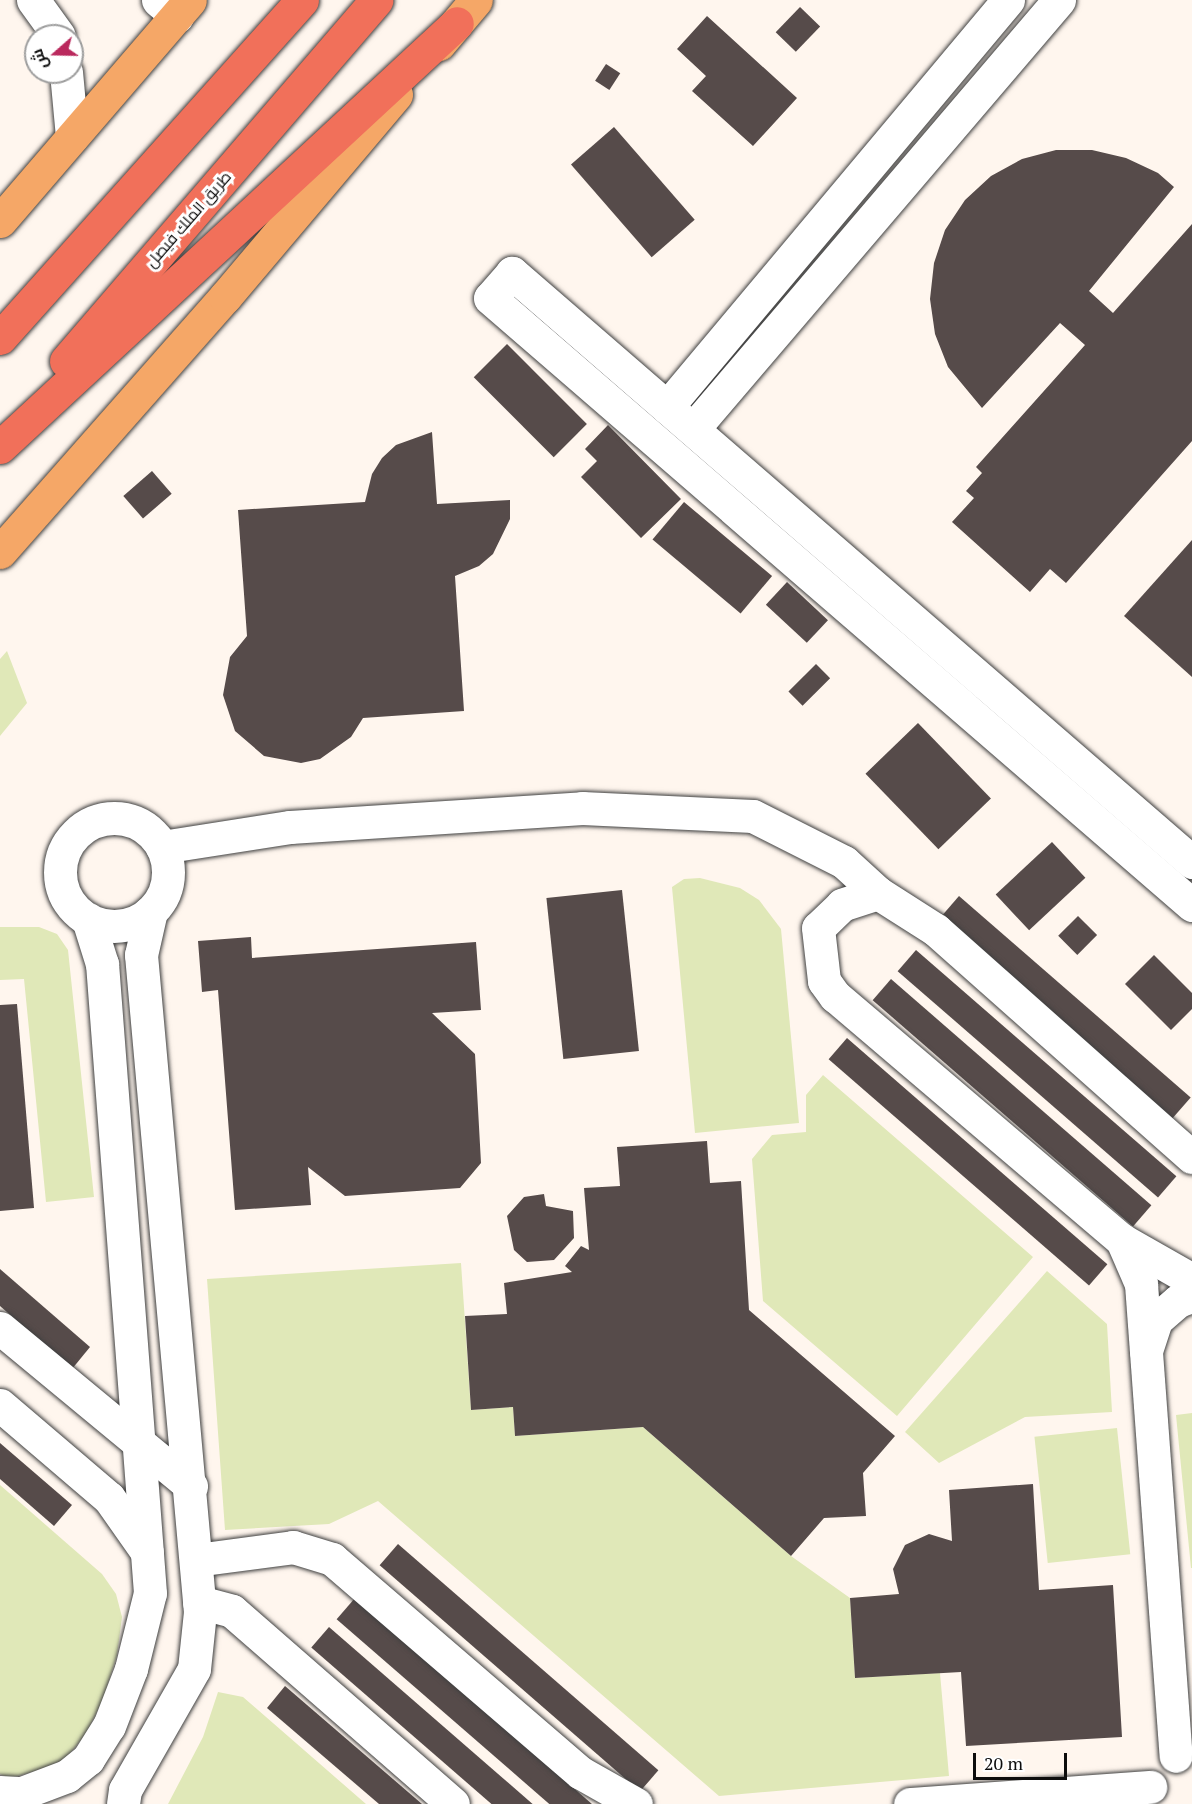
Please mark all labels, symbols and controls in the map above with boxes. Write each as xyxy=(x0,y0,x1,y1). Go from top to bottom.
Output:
north arrow xyxy=(24,24,84,84)
text: ش xyxy=(25,46,53,73)
street label: طريق الملك فيصل xyxy=(141,167,235,271)
scale bar xyxy=(976,1741,1070,1779)
text: 20 m xyxy=(984,1751,1023,1775)

